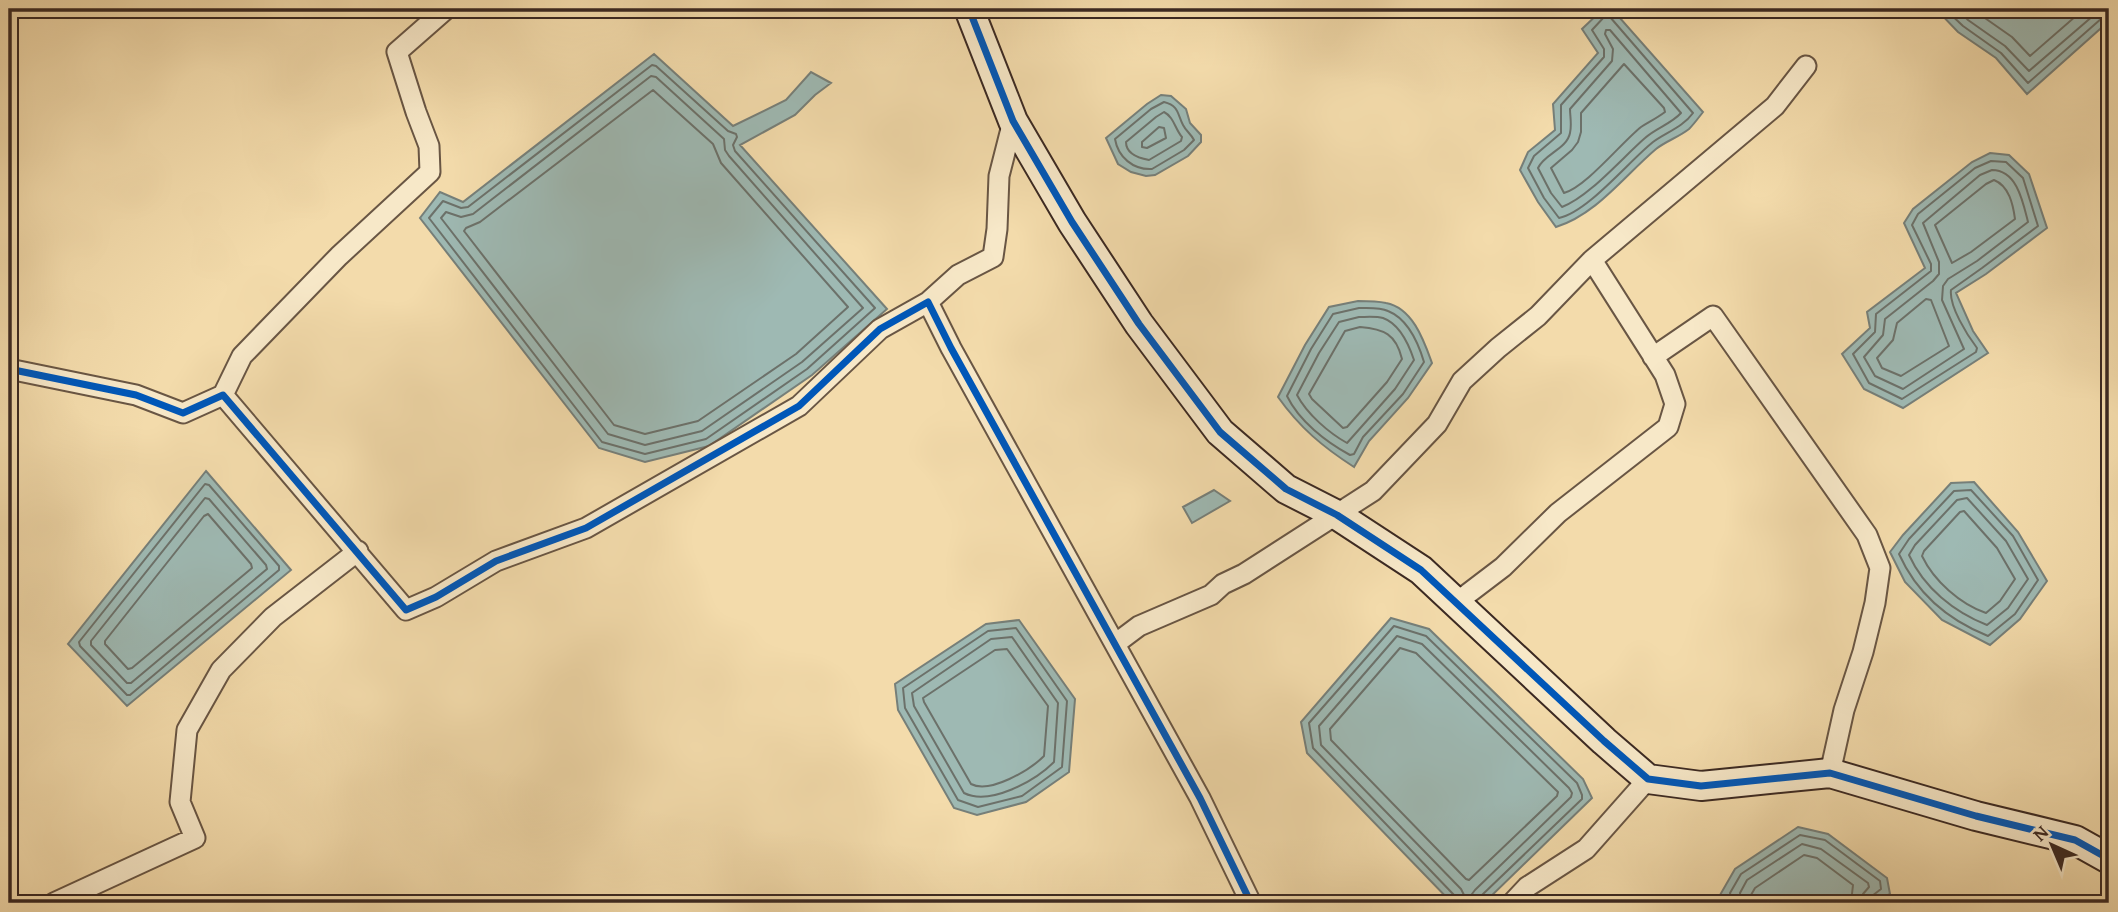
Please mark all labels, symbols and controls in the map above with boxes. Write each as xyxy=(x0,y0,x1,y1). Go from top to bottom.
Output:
north arrow xyxy=(2016,810,2086,880)
text: N xyxy=(2026,818,2055,847)

